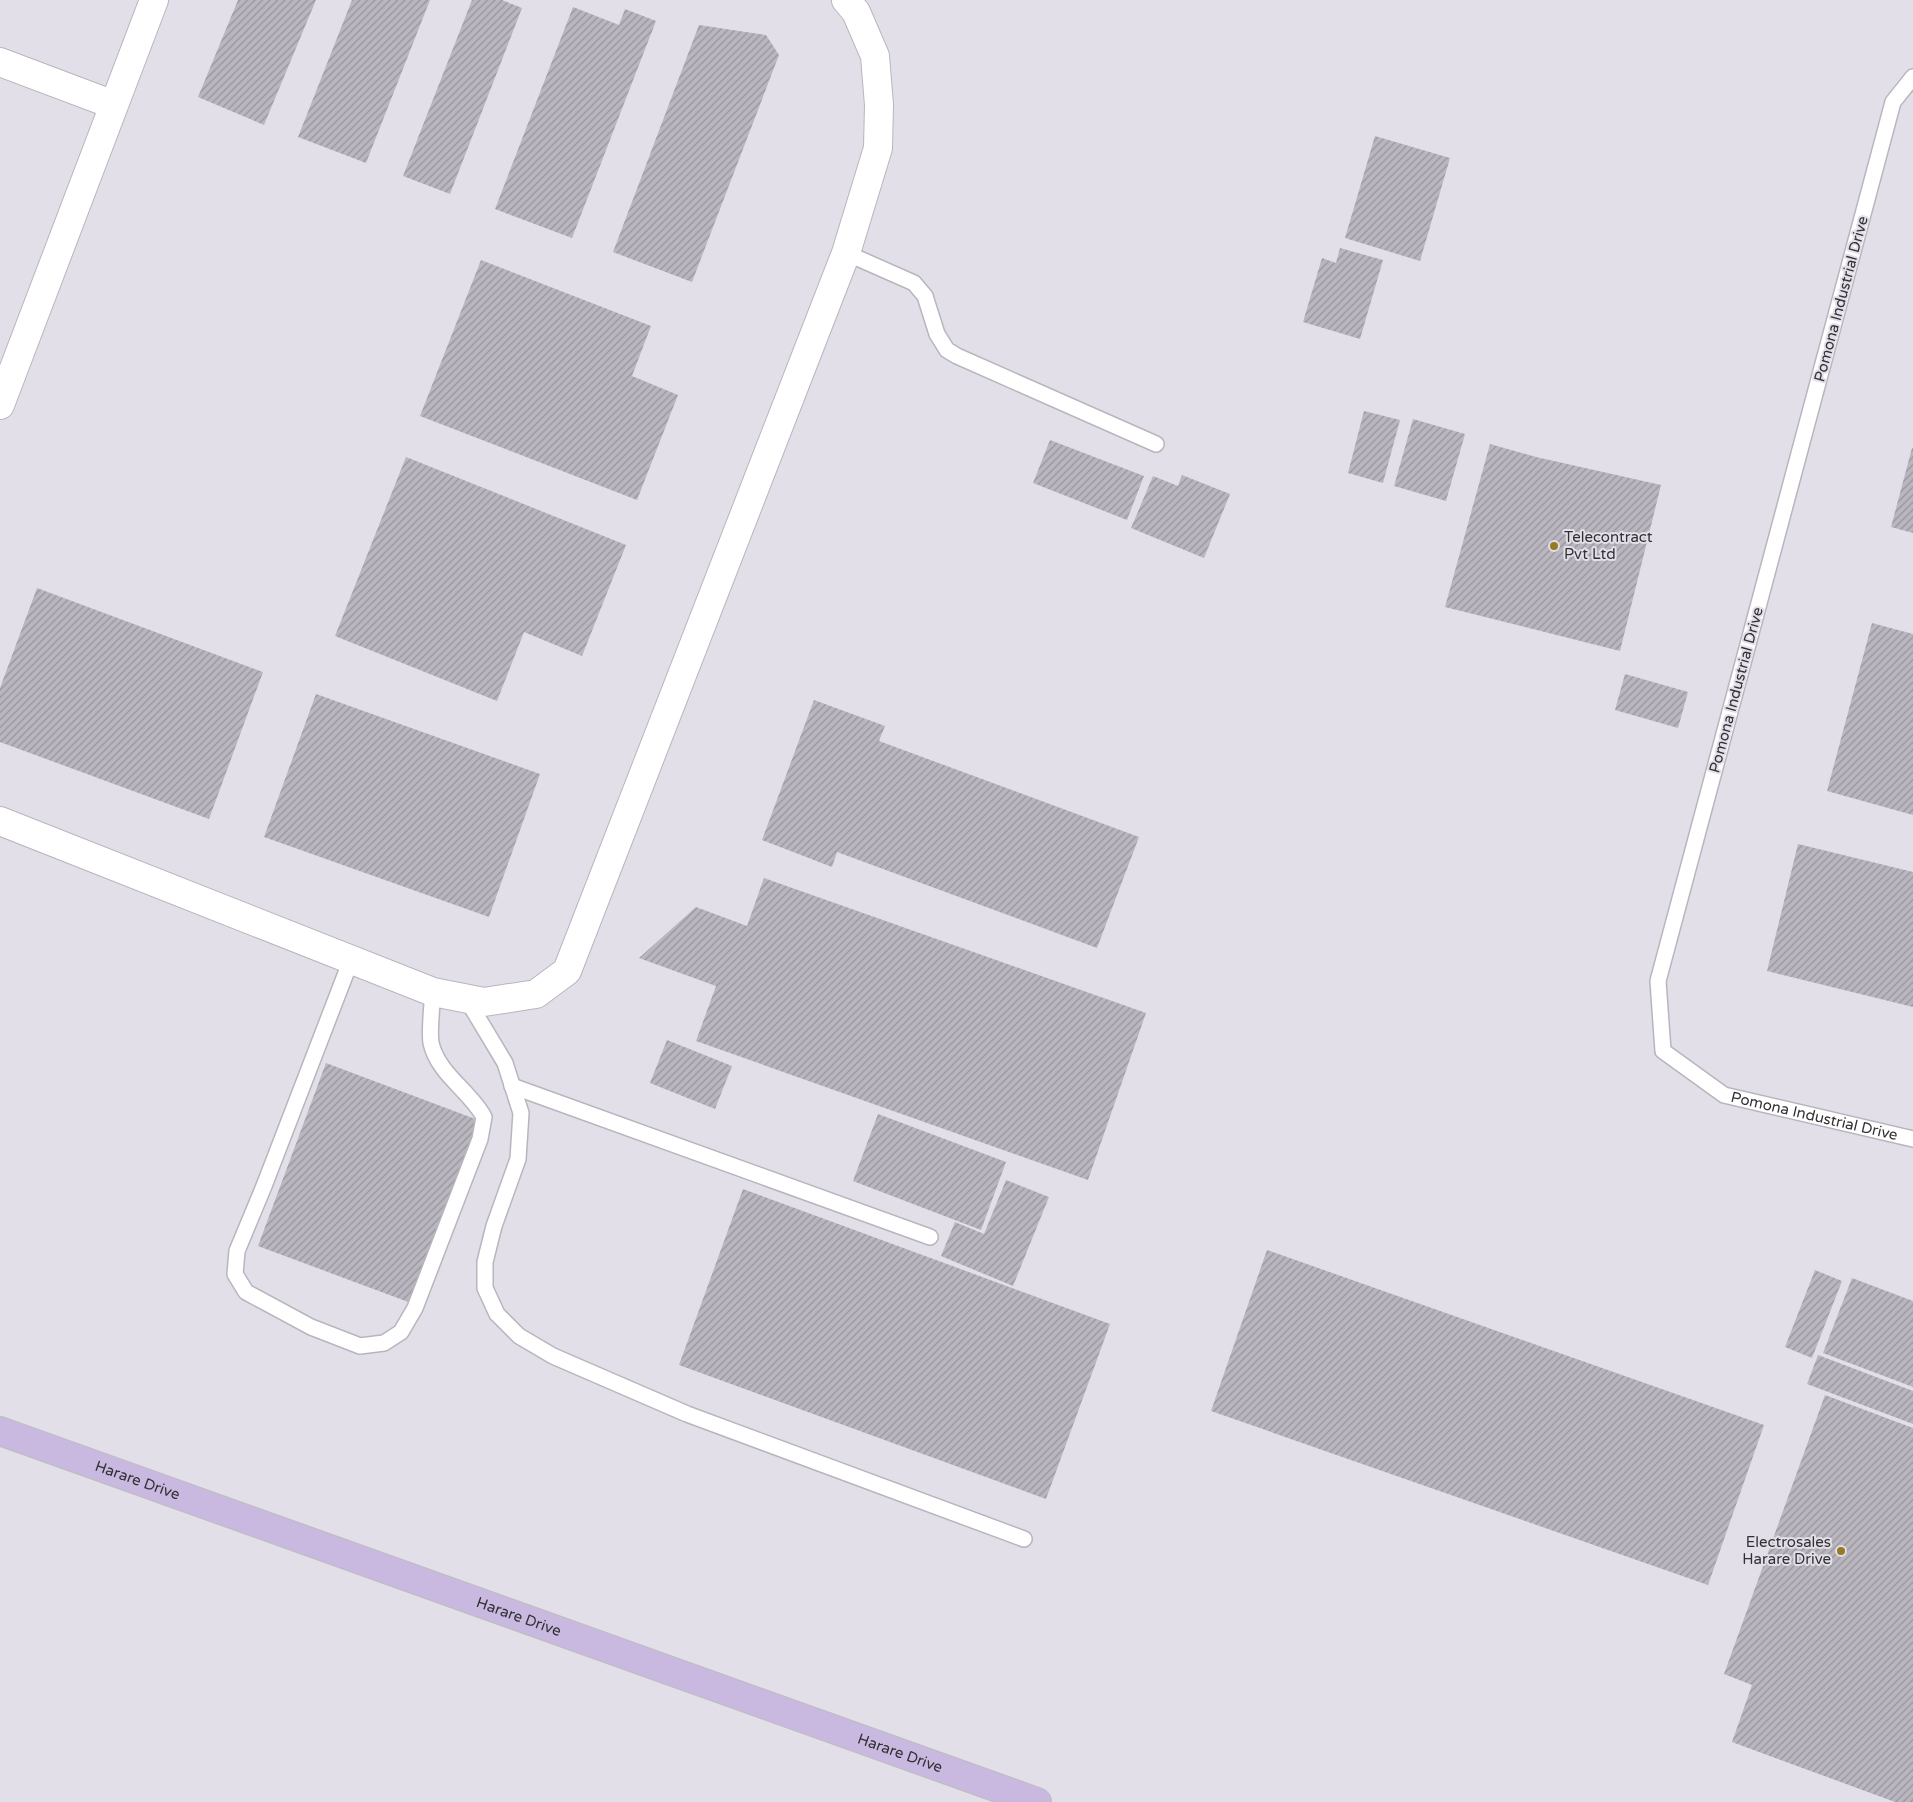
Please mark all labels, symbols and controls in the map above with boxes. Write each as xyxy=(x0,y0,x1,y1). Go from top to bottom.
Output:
street label: Pomona Industrial Drive xyxy=(1810,214,1872,384)
place label: Telecontract Pvt Ltd xyxy=(1564,528,1653,563)
marker: Telecontract Pvt Ltd xyxy=(1548,540,1560,552)
street label: Pomona Industrial Drive xyxy=(1705,605,1767,775)
street label: Pomona Industrial Drive xyxy=(1729,1088,1899,1144)
street label: Harare Drive xyxy=(93,1457,182,1504)
place label: Electrosales Harare Drive xyxy=(1742,1533,1831,1568)
marker: Electrosales Harare Drive xyxy=(1835,1545,1847,1557)
street label: Harare Drive xyxy=(474,1593,564,1640)
street label: Harare Drive xyxy=(855,1730,945,1776)

